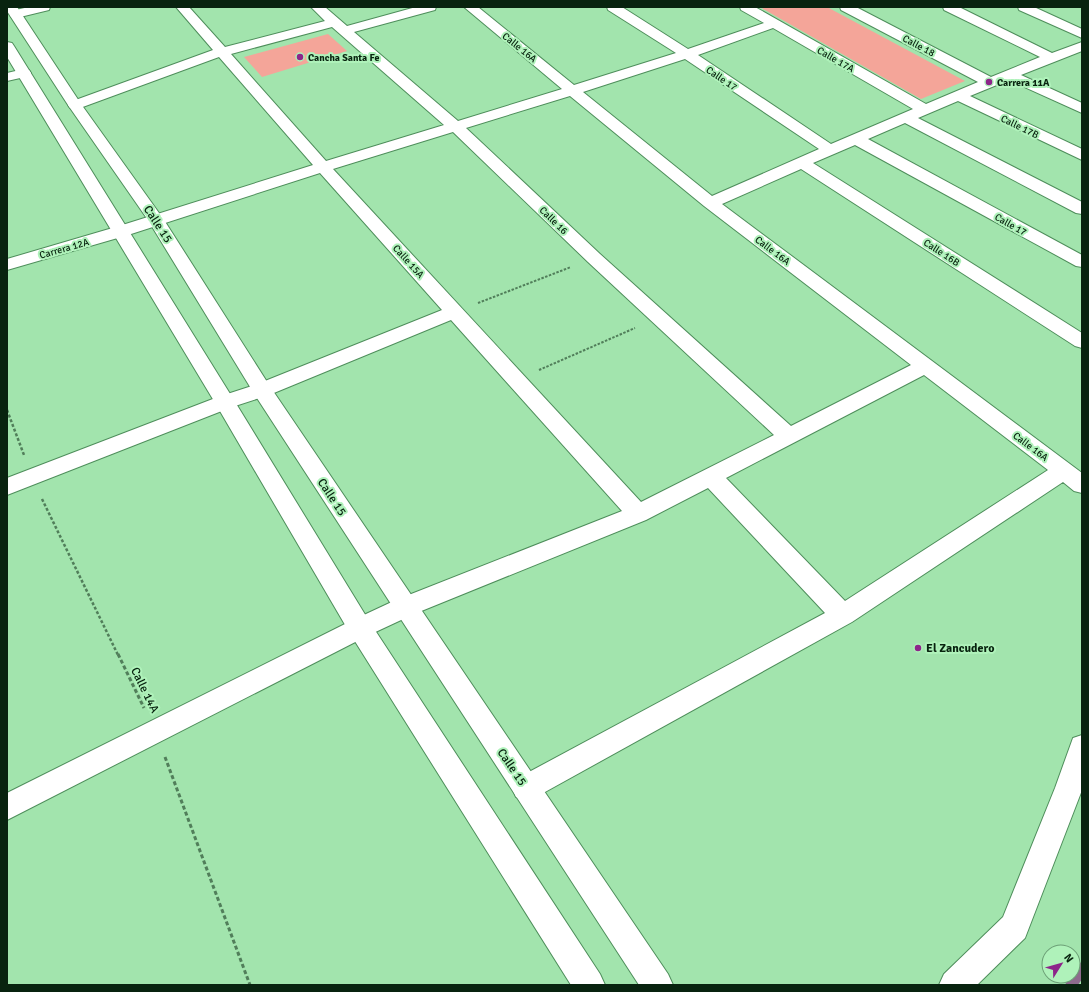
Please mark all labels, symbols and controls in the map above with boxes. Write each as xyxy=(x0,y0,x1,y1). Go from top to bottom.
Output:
street label: Calle 16A xyxy=(500,30,539,65)
street label: Calle 18 xyxy=(900,32,937,59)
street label: Calle 17A xyxy=(815,44,856,75)
marker: Cancha Santa Fe xyxy=(295,52,305,62)
place label: Cancha Santa Fe xyxy=(308,52,379,64)
street label: Calle 17 xyxy=(704,64,739,94)
marker: Carrera 11A xyxy=(984,77,994,87)
place label: Carrera 11A xyxy=(997,77,1050,89)
street label: Calle 17B xyxy=(999,113,1041,141)
street label: Calle 15 xyxy=(140,203,175,246)
street label: Calle 16 xyxy=(537,204,570,237)
street label: Calle 17 xyxy=(992,211,1029,239)
street label: Calle 16A xyxy=(752,234,792,268)
street label: Carrera 12A xyxy=(38,236,90,262)
street label: Calle 16B xyxy=(921,237,962,269)
street label: Calle 15A xyxy=(390,242,426,281)
street label: Calle 16A xyxy=(1010,430,1050,464)
street label: Calle 15 xyxy=(314,476,349,519)
place label: El Zancudero xyxy=(926,641,994,656)
marker: El Zancudero xyxy=(913,643,923,653)
street label: Calle 14A xyxy=(127,665,162,716)
street label: Calle 15 xyxy=(494,746,529,789)
north arrow xyxy=(1041,944,1081,984)
text: N xyxy=(1061,951,1076,965)

